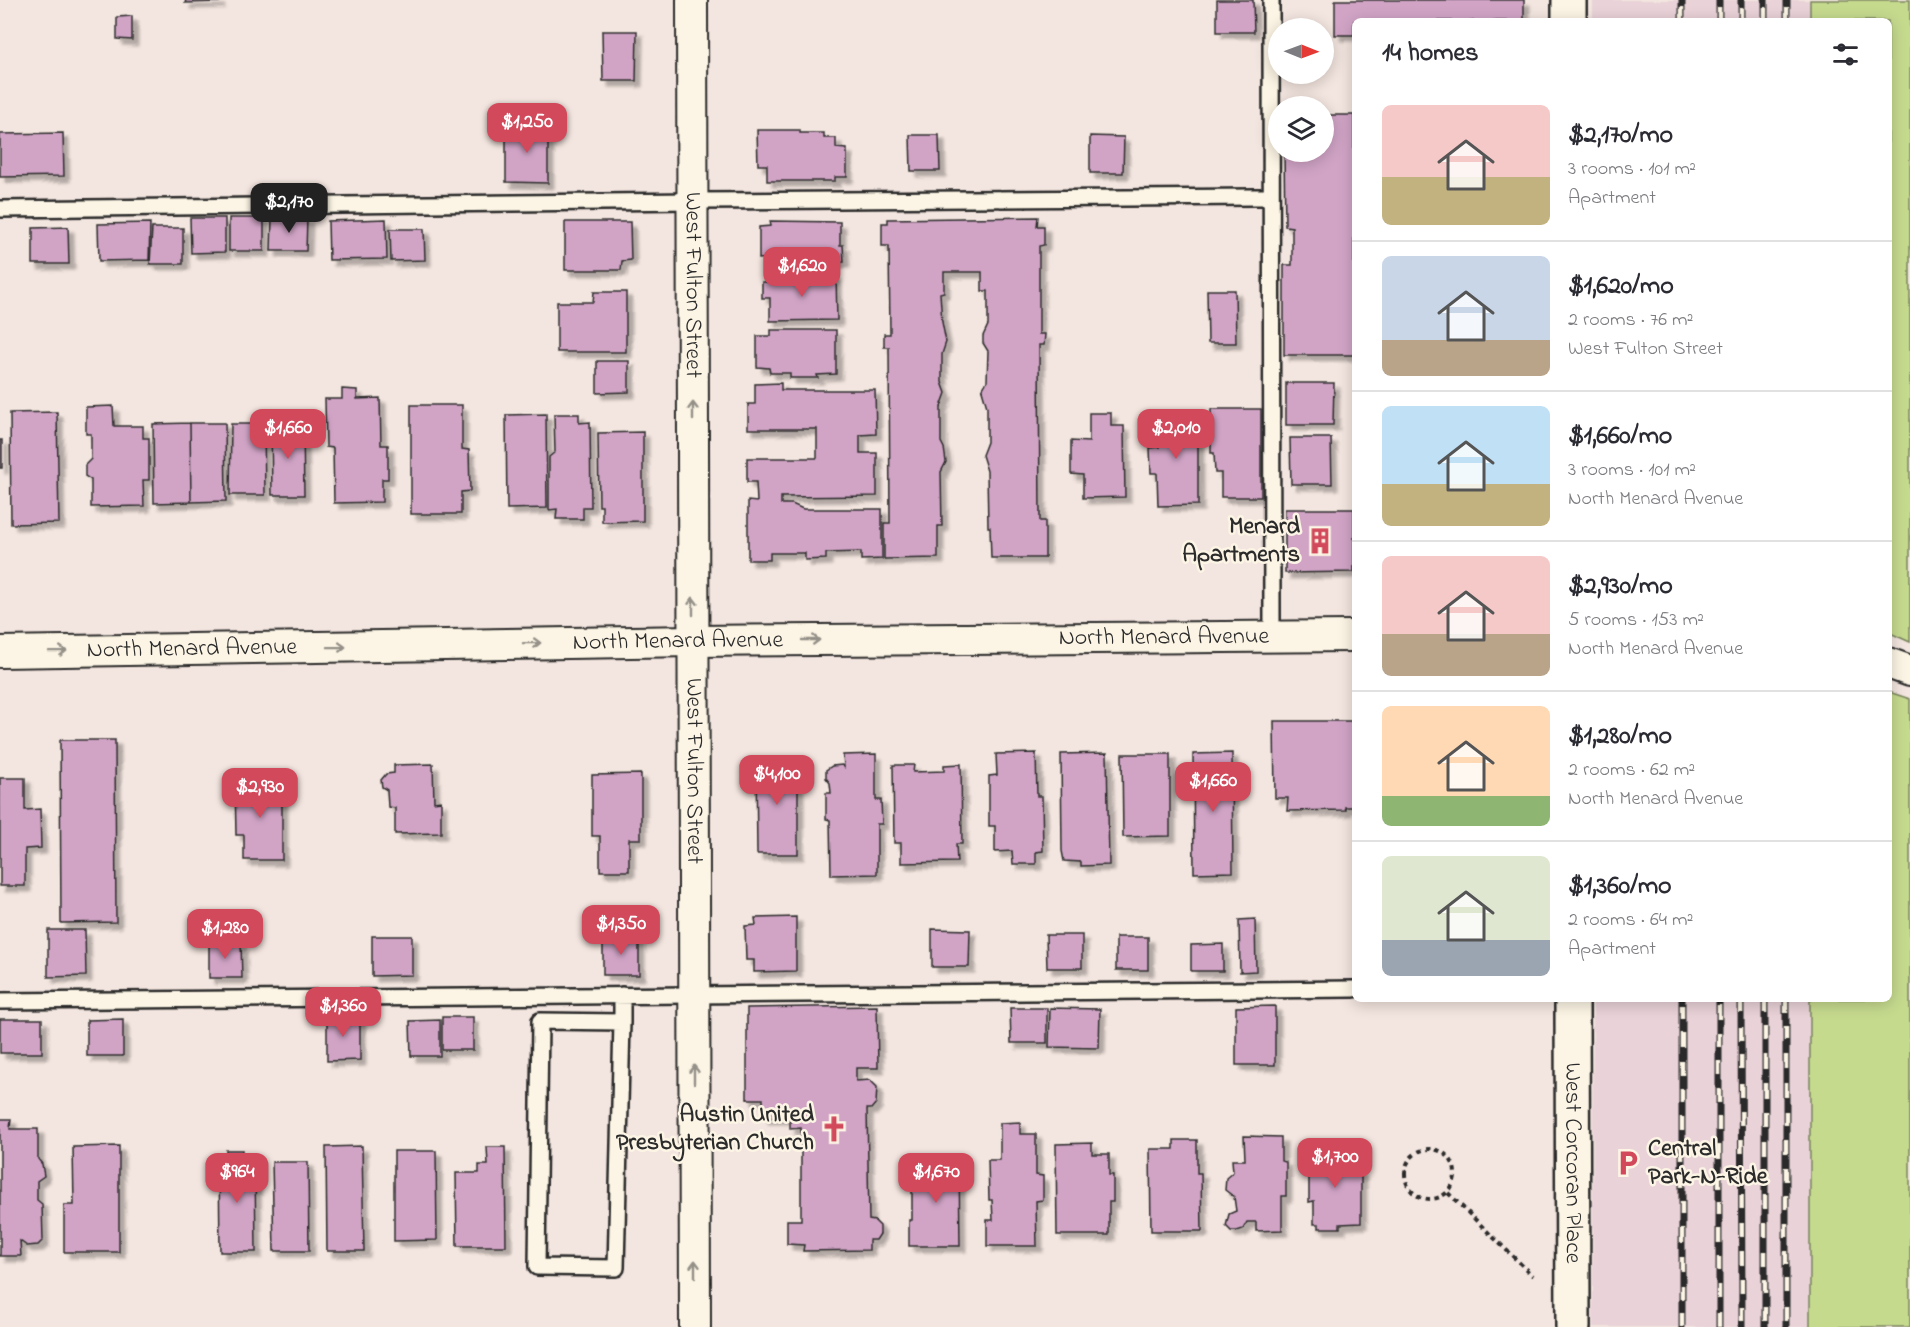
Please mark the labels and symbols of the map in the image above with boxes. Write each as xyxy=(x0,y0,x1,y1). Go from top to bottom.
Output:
north arrow xyxy=(1268,18,1334,84)
pin: $1,250 xyxy=(478,103,576,154)
pin: $2,170 xyxy=(240,183,338,234)
street label: West Fulton Street xyxy=(675,192,710,378)
pin: $1,620 xyxy=(753,247,851,298)
one-way arrow xyxy=(687,401,699,421)
pin: $1,660 xyxy=(239,409,337,460)
pin: $2,010 xyxy=(1127,409,1225,460)
place label: Menard Apartments xyxy=(1182,510,1301,573)
building icon: Menard Apartments xyxy=(1305,526,1335,556)
one-way arrow xyxy=(687,596,699,616)
street label: North Menard Avenue xyxy=(1058,619,1270,656)
street label: North Menard Avenue xyxy=(572,623,784,660)
street label: North Menard Avenue xyxy=(86,630,298,668)
one-way arrow xyxy=(801,634,821,646)
one-way arrow xyxy=(522,638,542,649)
one-way arrow xyxy=(327,641,347,652)
one-way arrow xyxy=(48,646,68,657)
street label: West Fulton Street xyxy=(676,678,711,864)
pin: $4,100 xyxy=(728,755,826,806)
pin: $1,660 xyxy=(1164,762,1262,813)
pin: $2,930 xyxy=(211,768,309,819)
pin: $1,350 xyxy=(572,905,670,956)
pin: $1,280 xyxy=(176,909,274,960)
pin: $1,360 xyxy=(294,987,392,1038)
street label: West Corcoran Place xyxy=(1555,1062,1590,1264)
one-way arrow xyxy=(688,1064,700,1084)
place label: Austin United Presbyterian Church xyxy=(616,1098,815,1162)
church icon: Austin United Presbyterian Church xyxy=(819,1114,849,1144)
place label: Central Park-N-Ride xyxy=(1648,1132,1769,1195)
pin: $1,700 xyxy=(1286,1138,1384,1189)
parking icon: Central Park-N-Ride xyxy=(1613,1148,1643,1178)
pin: $964 xyxy=(201,1153,273,1204)
pin: $1,670 xyxy=(887,1153,985,1204)
one-way arrow xyxy=(689,1259,701,1279)

